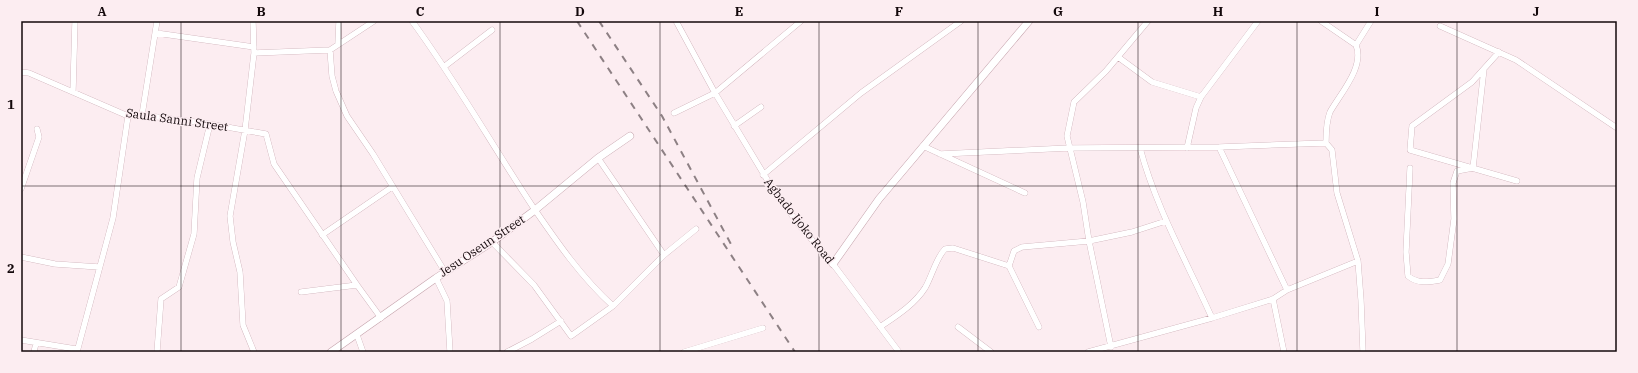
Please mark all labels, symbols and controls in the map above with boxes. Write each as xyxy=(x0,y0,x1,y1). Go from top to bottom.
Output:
text: A xyxy=(97,3,107,20)
text: B xyxy=(256,3,266,20)
text: C xyxy=(416,3,425,20)
text: D xyxy=(575,3,585,20)
text: E xyxy=(735,3,743,20)
text: F xyxy=(895,3,903,20)
text: G xyxy=(1053,3,1063,20)
text: H xyxy=(1213,3,1224,20)
text: I xyxy=(1375,3,1380,20)
text: J xyxy=(1533,3,1540,20)
text: 1 xyxy=(7,96,15,113)
street label: Saula Sanni Street xyxy=(125,105,229,134)
street label: Agbado Ijoko Road xyxy=(761,175,838,267)
street label: Jesu Oseun Street xyxy=(436,211,528,280)
text: 2 xyxy=(7,260,15,277)

